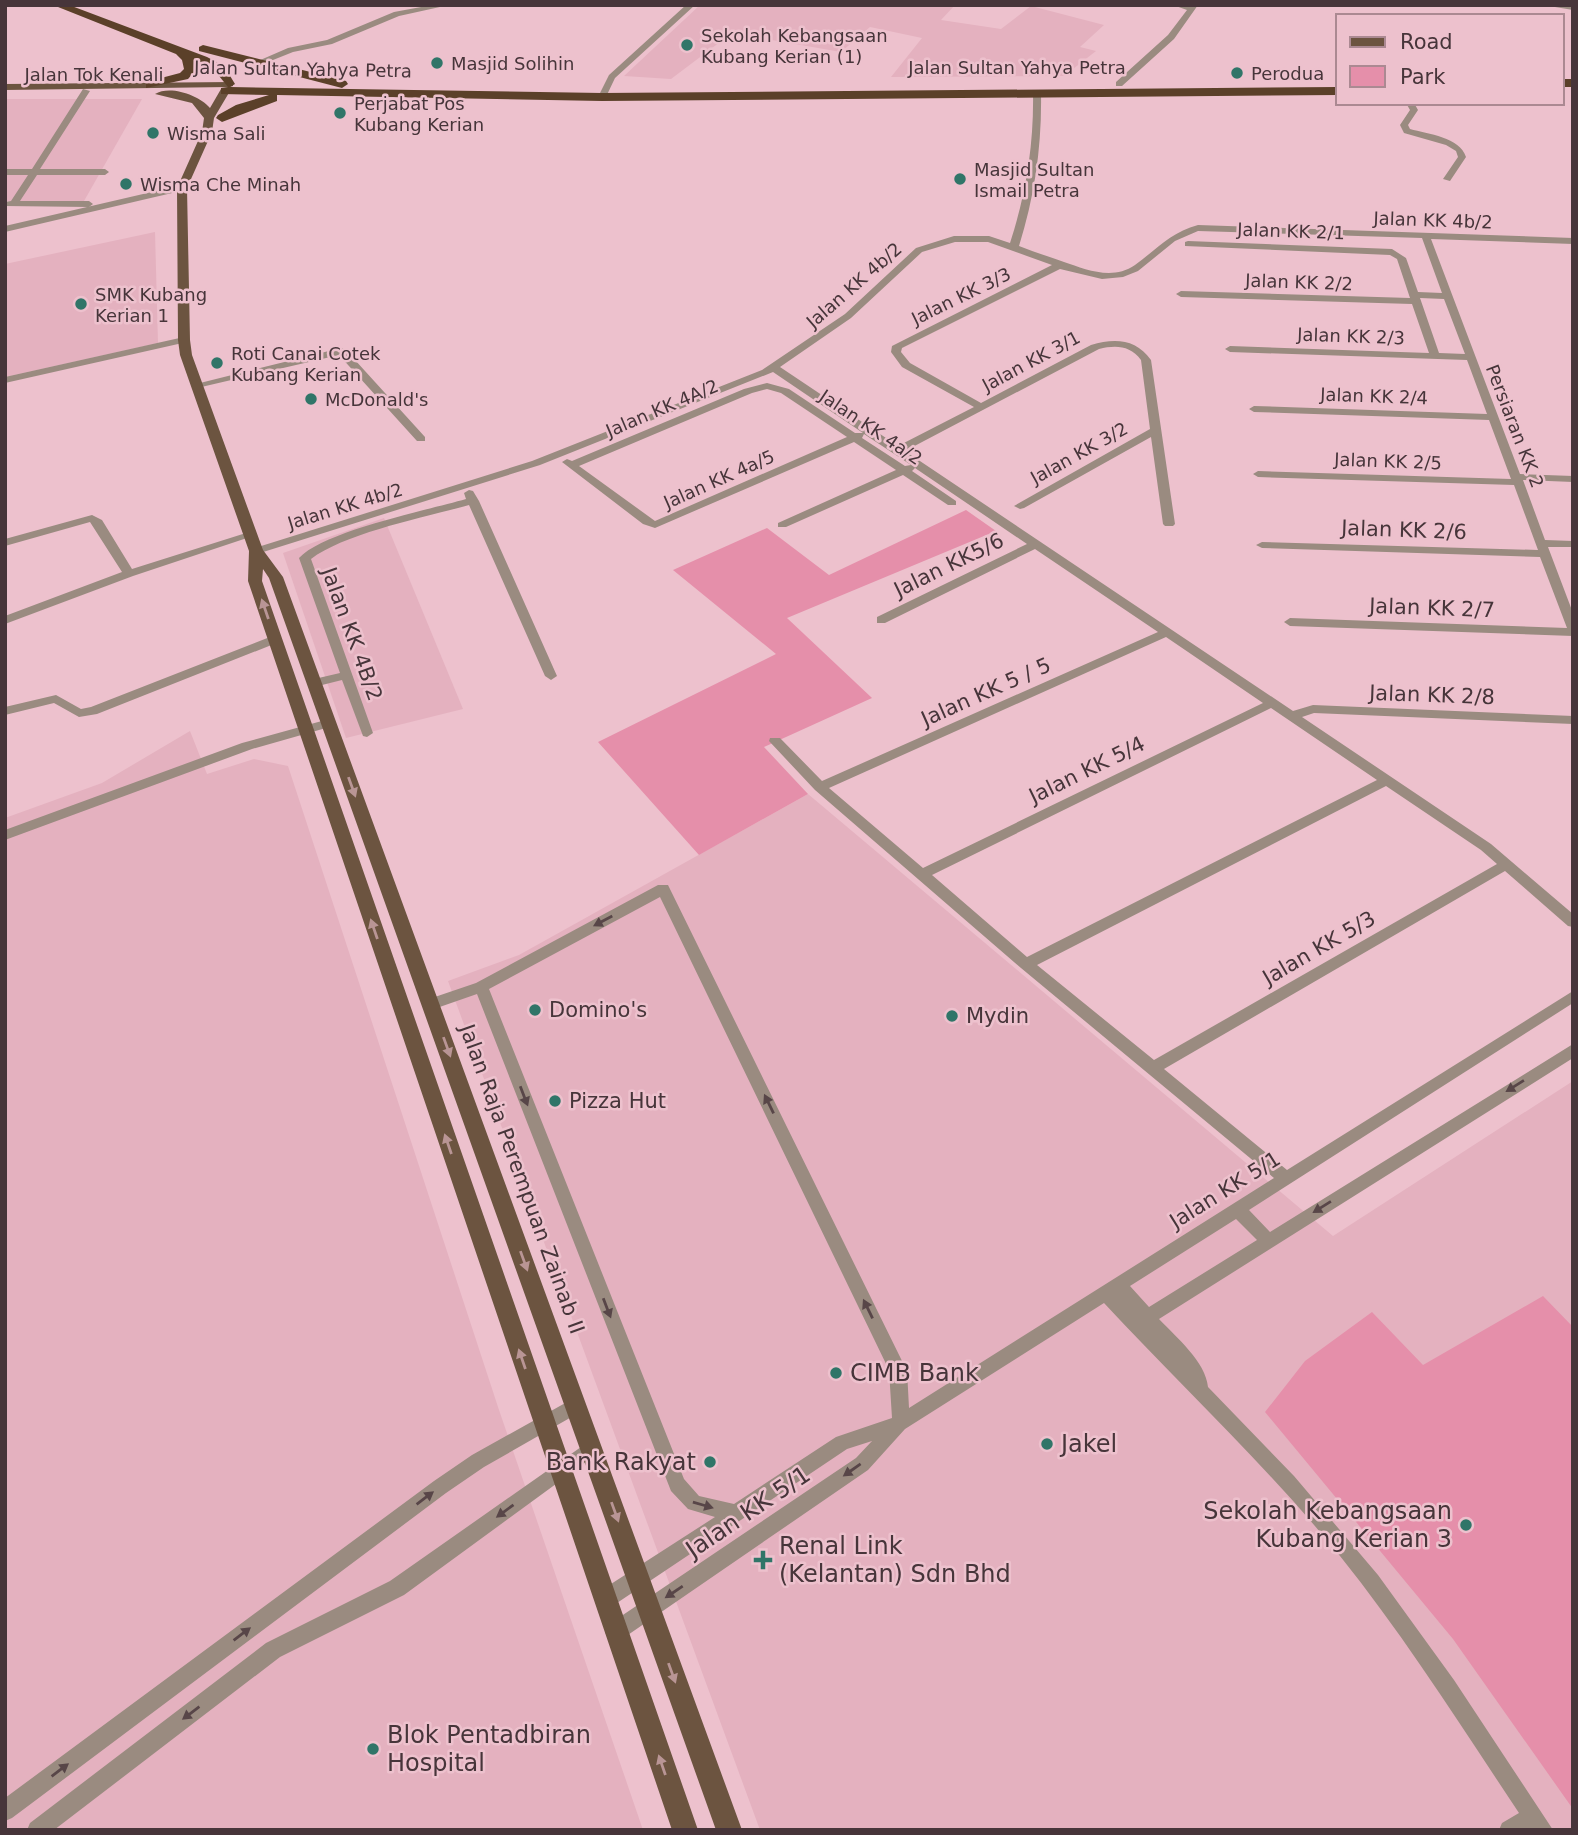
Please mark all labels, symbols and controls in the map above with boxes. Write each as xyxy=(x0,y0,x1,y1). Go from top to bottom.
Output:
legend xyxy=(1336,14,1564,105)
place label: Sekolah Kebangsaan Kubang Kerian (1) xyxy=(701,25,888,67)
text: Road xyxy=(1400,30,1453,54)
marker: Sekolah Kebangsaan Kubang Kerian (1) xyxy=(679,37,695,53)
place label: Masjid Solihin xyxy=(451,53,574,74)
marker: Masjid Solihin xyxy=(429,55,445,71)
street label: Jalan Sultan Yahya Petra xyxy=(193,57,412,81)
street label: Jalan Sultan Yahya Petra xyxy=(907,57,1126,78)
place label: Perodua xyxy=(1251,63,1324,84)
street label: Jalan Tok Kenali xyxy=(23,64,164,85)
marker: Perodua xyxy=(1229,65,1245,81)
text: Park xyxy=(1400,65,1446,89)
place label: Perjabat Pos Kubang Kerian xyxy=(354,93,484,135)
marker: Perjabat Pos Kubang Kerian xyxy=(332,105,348,121)
place label: Wisma Sali xyxy=(167,123,266,144)
marker: Wisma Sali xyxy=(145,125,161,141)
place label: Masjid Sultan Ismail Petra xyxy=(974,159,1094,201)
marker: Masjid Sultan Ismail Petra xyxy=(952,171,968,187)
place label: Wisma Che Minah xyxy=(140,174,301,195)
marker: Wisma Che Minah xyxy=(118,176,134,192)
street label: Jalan KK 4b/2 xyxy=(1372,207,1493,233)
street label: Jalan KK 2/1 xyxy=(1236,219,1345,243)
street label: Jalan KK 4b/2 xyxy=(801,238,906,333)
street label: Jalan KK 3/3 xyxy=(907,263,1014,330)
street label: Jalan KK 2/2 xyxy=(1244,270,1353,294)
place label: SMK Kubang Kerian 1 xyxy=(95,284,207,326)
marker: SMK Kubang Kerian 1 xyxy=(73,296,89,312)
street label: Jalan KK 2/3 xyxy=(1296,324,1405,348)
street label: Jalan KK 3/1 xyxy=(978,326,1084,396)
place label: Roti Canai Cotek Kubang Kerian xyxy=(231,343,381,385)
marker: Roti Canai Cotek Kubang Kerian xyxy=(209,355,225,371)
street label: Persiaran KK 2 xyxy=(1482,361,1548,491)
street label: Jalan KK 4A/2 xyxy=(602,375,721,442)
street label: Jalan KK 2/4 xyxy=(1319,384,1428,408)
street label: Jalan KK 4a/2 xyxy=(815,385,926,469)
place label: McDonald's xyxy=(325,389,429,410)
marker: McDonald's xyxy=(303,391,319,407)
street label: Jalan KK 3/2 xyxy=(1026,418,1131,489)
street label: Jalan KK 4a/5 xyxy=(660,445,778,513)
street label: Jalan KK 2/5 xyxy=(1333,449,1442,473)
street label: Jalan KK 4b/2 xyxy=(284,479,405,534)
street label: Jalan KK 2/6 xyxy=(1339,516,1467,544)
street label: Jalan KK5/6 xyxy=(888,528,1008,603)
street label: Jalan KK 4B/2 xyxy=(316,562,387,704)
street label: Jalan KK 2/7 xyxy=(1367,594,1495,622)
one-way arrow xyxy=(259,599,270,620)
street label: Jalan KK 5 / 5 xyxy=(916,653,1054,732)
street label: Jalan KK 2/8 xyxy=(1367,681,1495,709)
street label: Jalan KK 5/4 xyxy=(1023,732,1149,809)
one-way arrow xyxy=(347,777,358,798)
street label: Jalan KK 5/3 xyxy=(1257,906,1379,991)
one-way arrow xyxy=(593,915,613,927)
one-way arrow xyxy=(368,918,379,939)
place label: Domino's xyxy=(549,998,647,1022)
marker: Domino's xyxy=(527,1002,543,1018)
place label: Mydin xyxy=(966,1004,1029,1028)
marker: Mydin xyxy=(944,1008,960,1024)
street label: Jalan Raja Perempuan Zainab II xyxy=(454,1019,589,1337)
one-way arrow xyxy=(441,1037,452,1058)
one-way arrow xyxy=(1505,1080,1525,1093)
one-way arrow xyxy=(519,1086,530,1107)
place label: Pizza Hut xyxy=(569,1089,666,1113)
marker: Pizza Hut xyxy=(547,1093,563,1109)
one-way arrow xyxy=(763,1094,774,1114)
one-way arrow xyxy=(442,1133,453,1154)
street label: Jalan KK 5/1 xyxy=(1164,1147,1285,1235)
one-way arrow xyxy=(1313,1201,1332,1214)
one-way arrow xyxy=(519,1250,530,1271)
one-way arrow xyxy=(602,1297,613,1318)
one-way arrow xyxy=(862,1299,874,1319)
one-way arrow xyxy=(516,1349,527,1370)
place label: CIMB Bank xyxy=(850,1359,979,1387)
marker: CIMB Bank xyxy=(828,1365,844,1381)
place label: Jakel xyxy=(1059,1430,1117,1458)
marker: Jakel xyxy=(1039,1436,1055,1452)
place label: Bank Rakyat xyxy=(546,1448,696,1476)
marker: Bank Rakyat xyxy=(702,1454,718,1470)
street label: Jalan KK 5/1 xyxy=(679,1460,815,1565)
one-way arrow xyxy=(843,1463,861,1477)
one-way arrow xyxy=(416,1492,434,1506)
place label: Sekolah Kebangsaan Kubang Kerian 3 xyxy=(1203,1497,1452,1553)
one-way arrow xyxy=(693,1500,714,1510)
one-way arrow xyxy=(610,1502,621,1523)
one-way arrow xyxy=(496,1504,514,1518)
marker: Sekolah Kebangsaan Kubang Kerian 3 xyxy=(1458,1517,1474,1533)
place label: Renal Link (Kelantan) Sdn Bhd xyxy=(779,1532,1011,1588)
marker: Renal Link (Kelantan) Sdn Bhd xyxy=(753,1550,773,1570)
one-way arrow xyxy=(665,1585,683,1599)
one-way arrow xyxy=(233,1627,251,1642)
one-way arrow xyxy=(667,1662,678,1683)
one-way arrow xyxy=(182,1705,200,1720)
place label: Blok Pentadbiran Hospital xyxy=(387,1721,591,1777)
marker: Blok Pentadbiran Hospital xyxy=(365,1741,381,1757)
one-way arrow xyxy=(656,1755,667,1776)
one-way arrow xyxy=(51,1764,69,1778)

